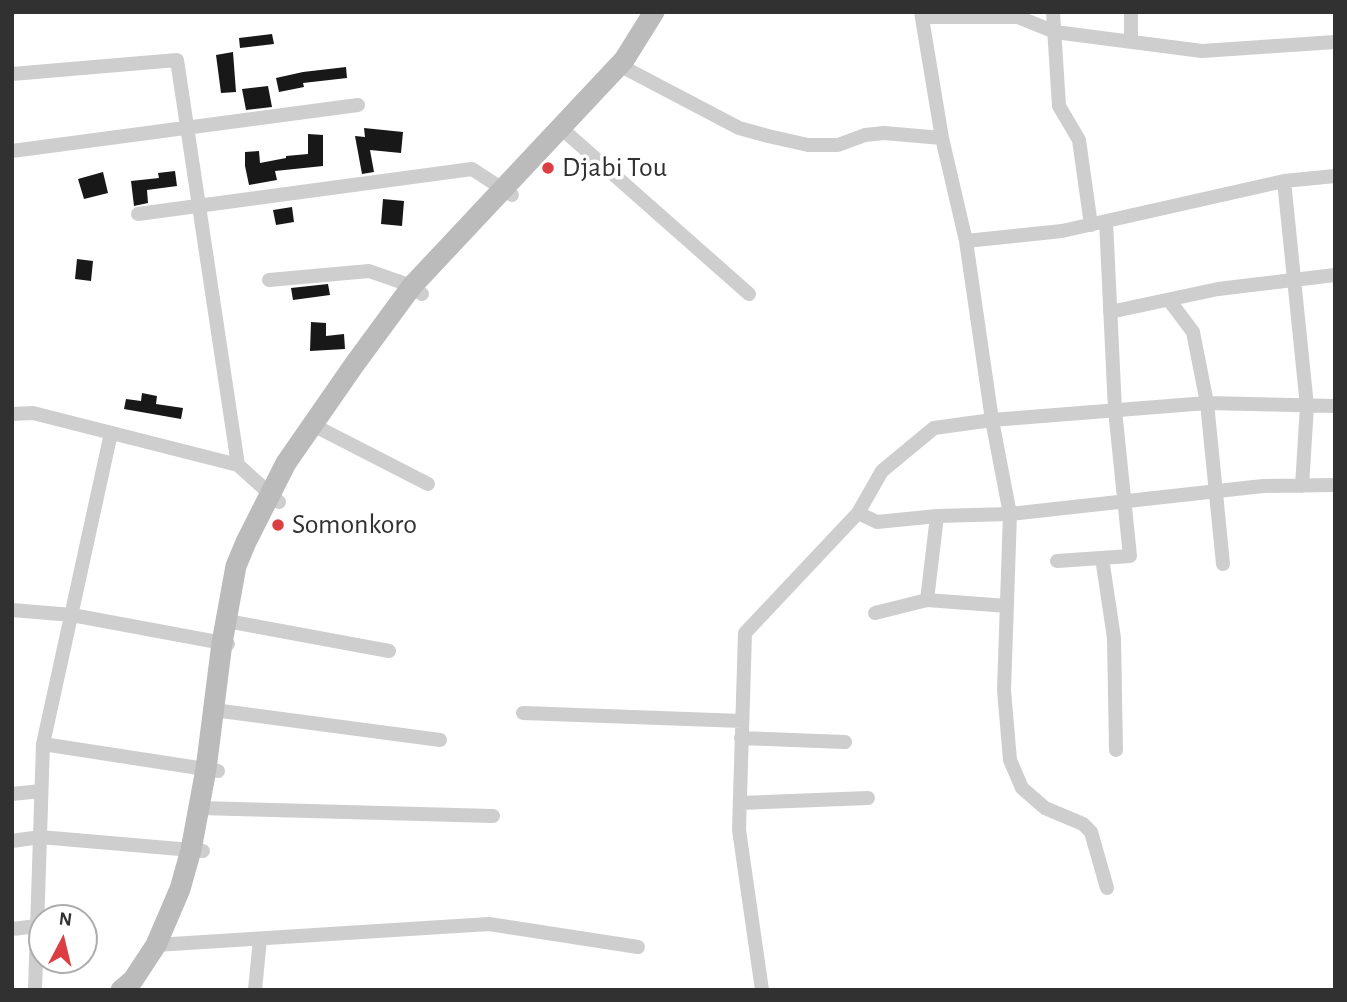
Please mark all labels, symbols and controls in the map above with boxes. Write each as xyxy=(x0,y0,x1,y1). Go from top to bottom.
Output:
place label: Djabi Tou xyxy=(562,151,667,185)
marker: Djabi Tou xyxy=(540,160,556,176)
place label: Somonkoro xyxy=(292,508,417,542)
marker: Somonkoro xyxy=(270,517,286,533)
north arrow xyxy=(28,904,98,974)
text: N xyxy=(58,909,73,930)

